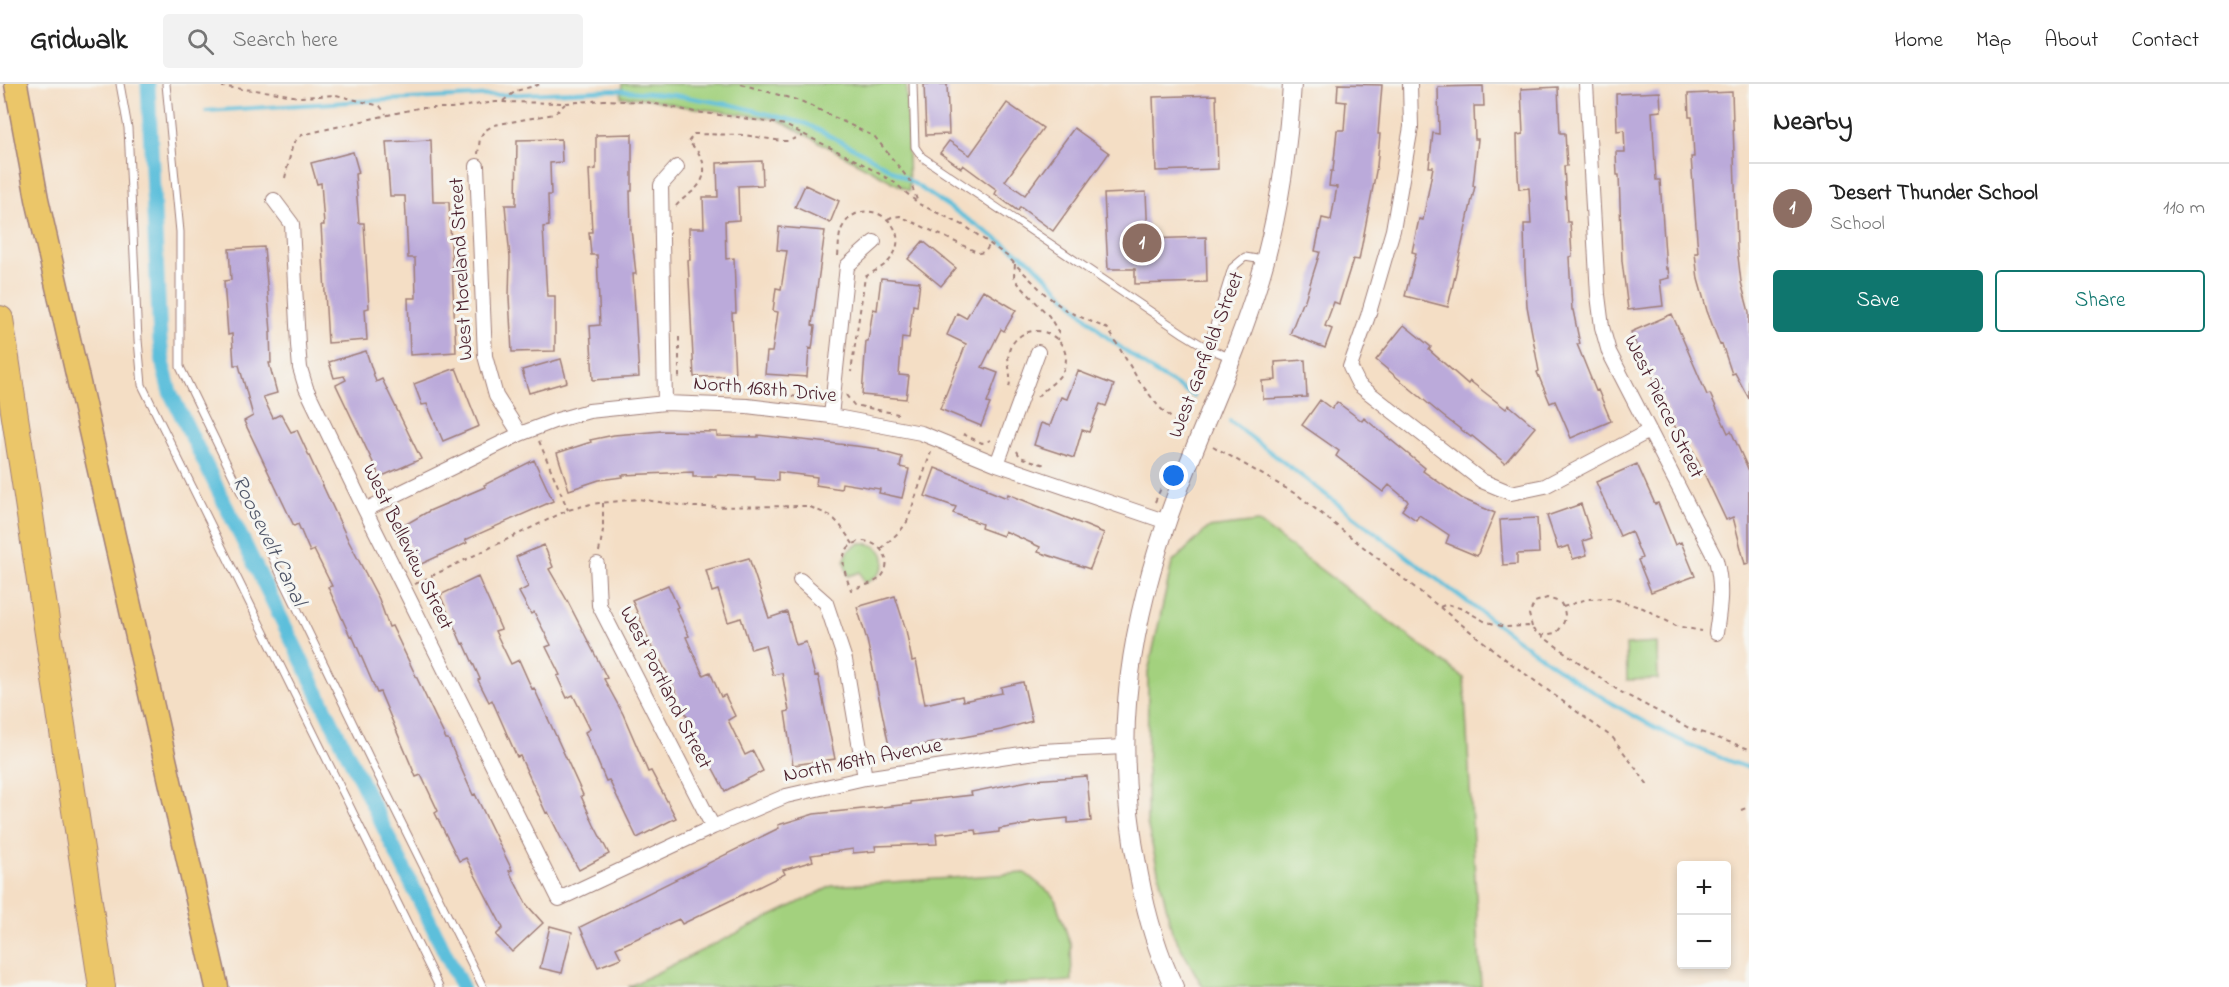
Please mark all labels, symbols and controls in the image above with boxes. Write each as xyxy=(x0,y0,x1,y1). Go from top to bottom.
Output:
search box xyxy=(163,14,583,68)
text: Gridwalk xyxy=(30,21,127,62)
icon: search xyxy=(184,25,217,58)
text: Search here xyxy=(232,25,338,57)
text: Home xyxy=(1894,26,1943,56)
text: Map xyxy=(1976,26,2011,56)
text: About xyxy=(2044,26,2098,56)
text: Contact xyxy=(2131,26,2199,56)
text: Nearby xyxy=(1773,104,1852,142)
street label: West Moreland Street xyxy=(442,177,482,361)
text: Desert Thunder School xyxy=(1830,178,2038,210)
text: 1 xyxy=(1789,194,1796,223)
text: 110 m xyxy=(2163,194,2205,223)
text: School xyxy=(1830,210,1885,239)
pin: 1 xyxy=(1122,220,1162,266)
street label: West Garfield Street xyxy=(1161,267,1253,443)
button: Save xyxy=(1773,270,1983,332)
button: Share xyxy=(1995,270,2205,332)
street label: West Pierce Street xyxy=(1615,330,1711,484)
street label: North 168th Drive xyxy=(692,369,839,411)
street label: West Belleview Street xyxy=(354,459,460,635)
your location xyxy=(1159,461,1188,490)
water label: Roosevelt Canal xyxy=(222,470,315,614)
street label: West Portland Street xyxy=(611,601,719,775)
street label: North 169th Avenue xyxy=(781,731,946,791)
map controls xyxy=(1677,861,1731,969)
button: + xyxy=(1677,861,1731,915)
button: − xyxy=(1677,915,1731,969)

